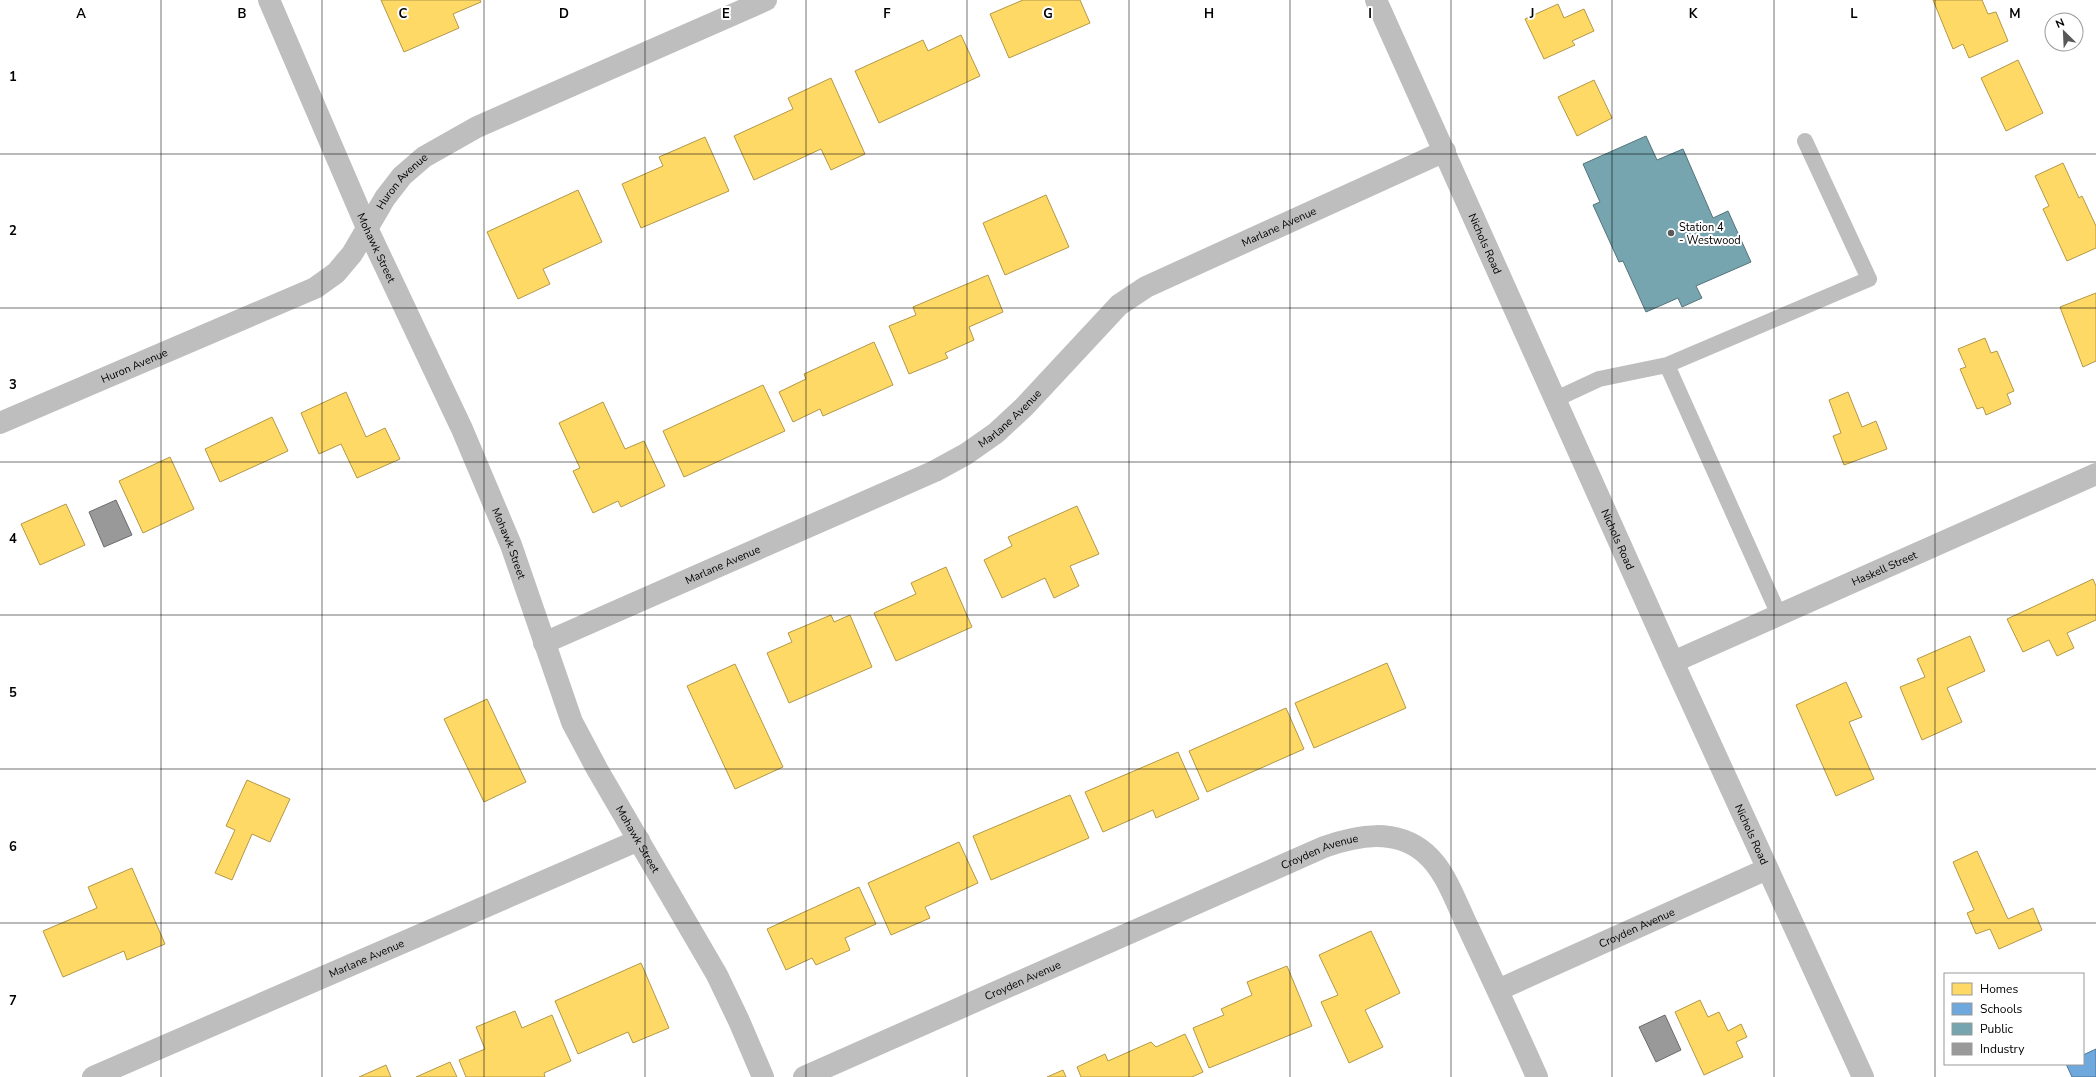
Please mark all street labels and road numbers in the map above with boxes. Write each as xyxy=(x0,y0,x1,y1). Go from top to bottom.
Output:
street label: Huron Avenue xyxy=(372,150,431,212)
street label: Marlane Avenue xyxy=(1239,203,1319,250)
street label: Mohawk Street xyxy=(354,211,399,285)
street label: Nichols Road xyxy=(1465,211,1505,276)
street label: Huron Avenue xyxy=(99,345,170,386)
street label: Marlane Avenue xyxy=(975,386,1045,451)
street label: Mohawk Street xyxy=(489,505,530,581)
street label: Nichols Road xyxy=(1598,506,1638,572)
street label: Marlane Avenue xyxy=(683,541,763,588)
street label: Haskell Street xyxy=(1849,547,1919,589)
street label: Nichols Road xyxy=(1731,802,1772,867)
street label: Mohawk Street xyxy=(612,803,663,876)
street label: Croyden Avenue xyxy=(1278,830,1360,873)
street label: Croyden Avenue xyxy=(1596,904,1677,951)
street label: Marlane Avenue xyxy=(326,935,406,981)
street label: Croyden Avenue xyxy=(982,957,1063,1004)

